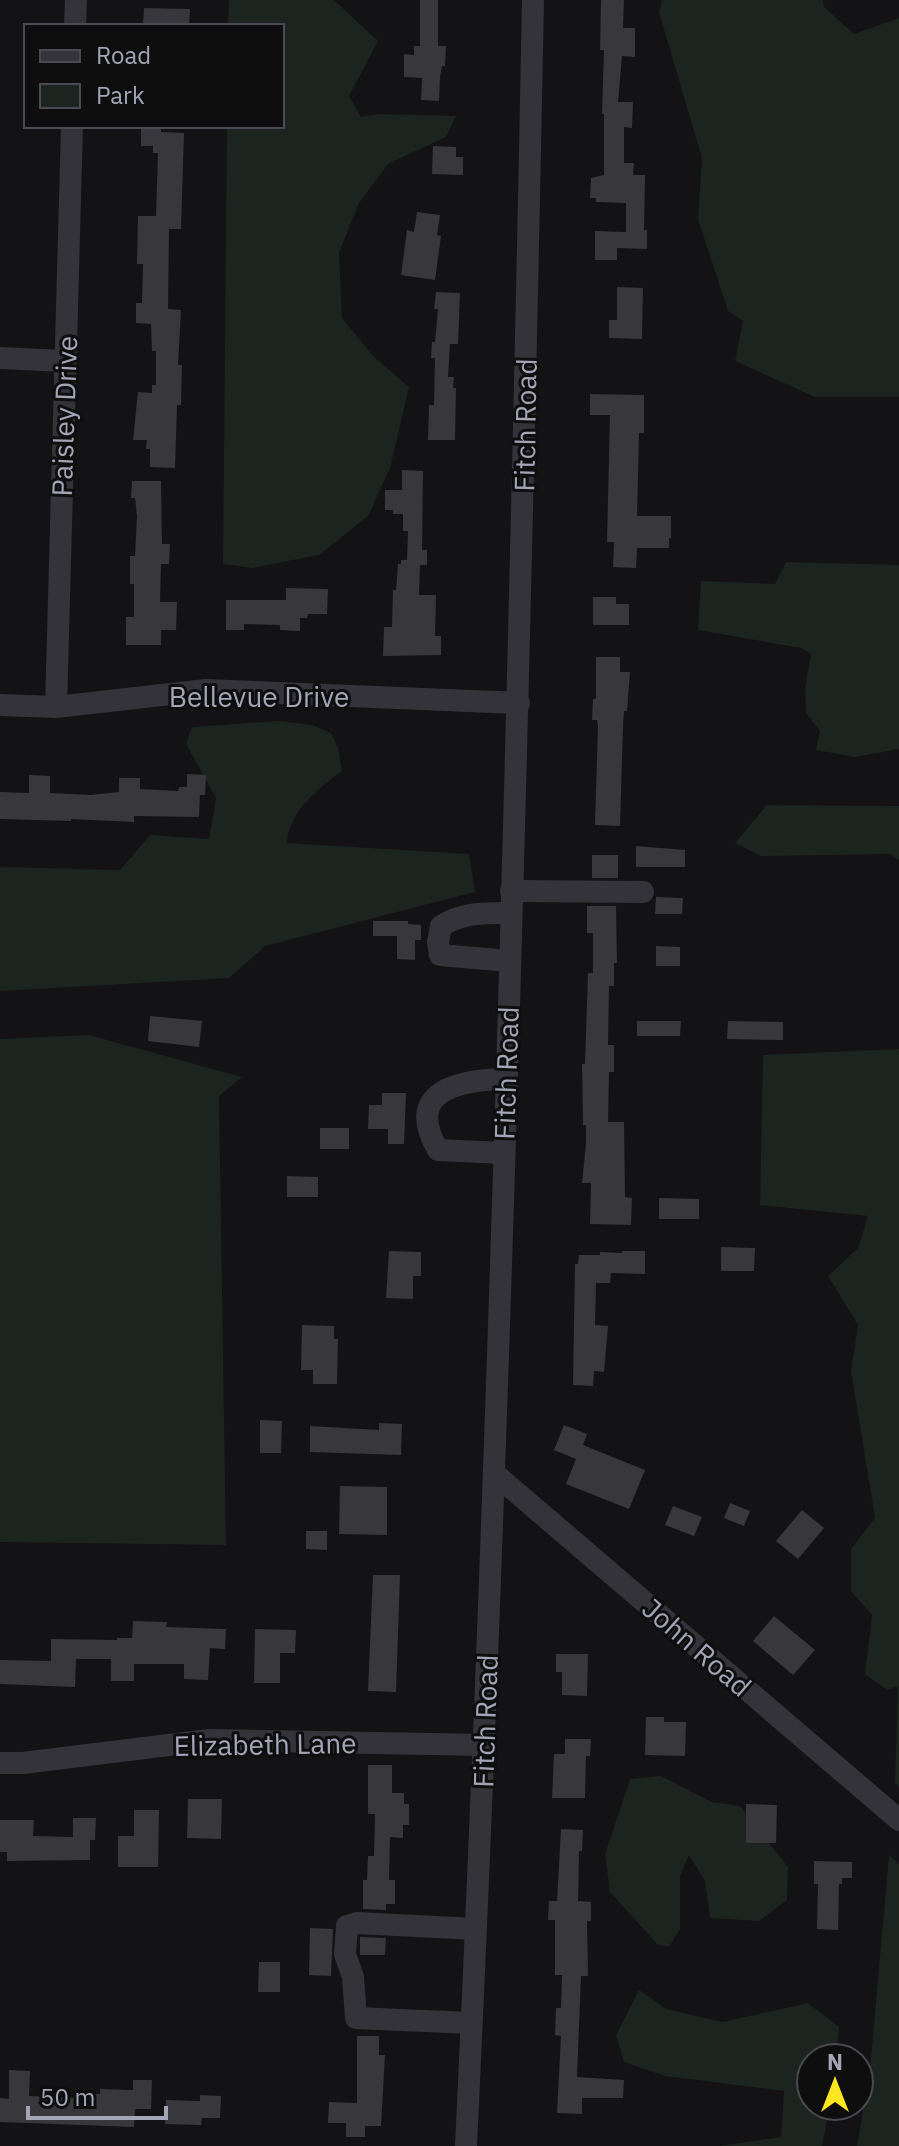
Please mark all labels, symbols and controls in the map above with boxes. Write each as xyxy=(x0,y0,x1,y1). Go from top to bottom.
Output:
legend xyxy=(24,24,284,128)
text: Road xyxy=(96,39,151,71)
text: Park xyxy=(96,79,145,111)
street label: Paisley Drive xyxy=(43,335,85,497)
street label: Fitch Road xyxy=(505,358,545,492)
street label: Bellevue Drive xyxy=(169,678,349,715)
street label: Fitch Road xyxy=(485,1006,527,1140)
street label: John Road xyxy=(635,1589,759,1705)
street label: Fitch Road xyxy=(464,1654,506,1788)
street label: Elizabeth Lane xyxy=(173,1724,357,1764)
north arrow xyxy=(795,2042,875,2122)
text: N xyxy=(827,2047,843,2076)
scale bar xyxy=(28,2070,166,2120)
text: 50 m xyxy=(40,2081,95,2113)

